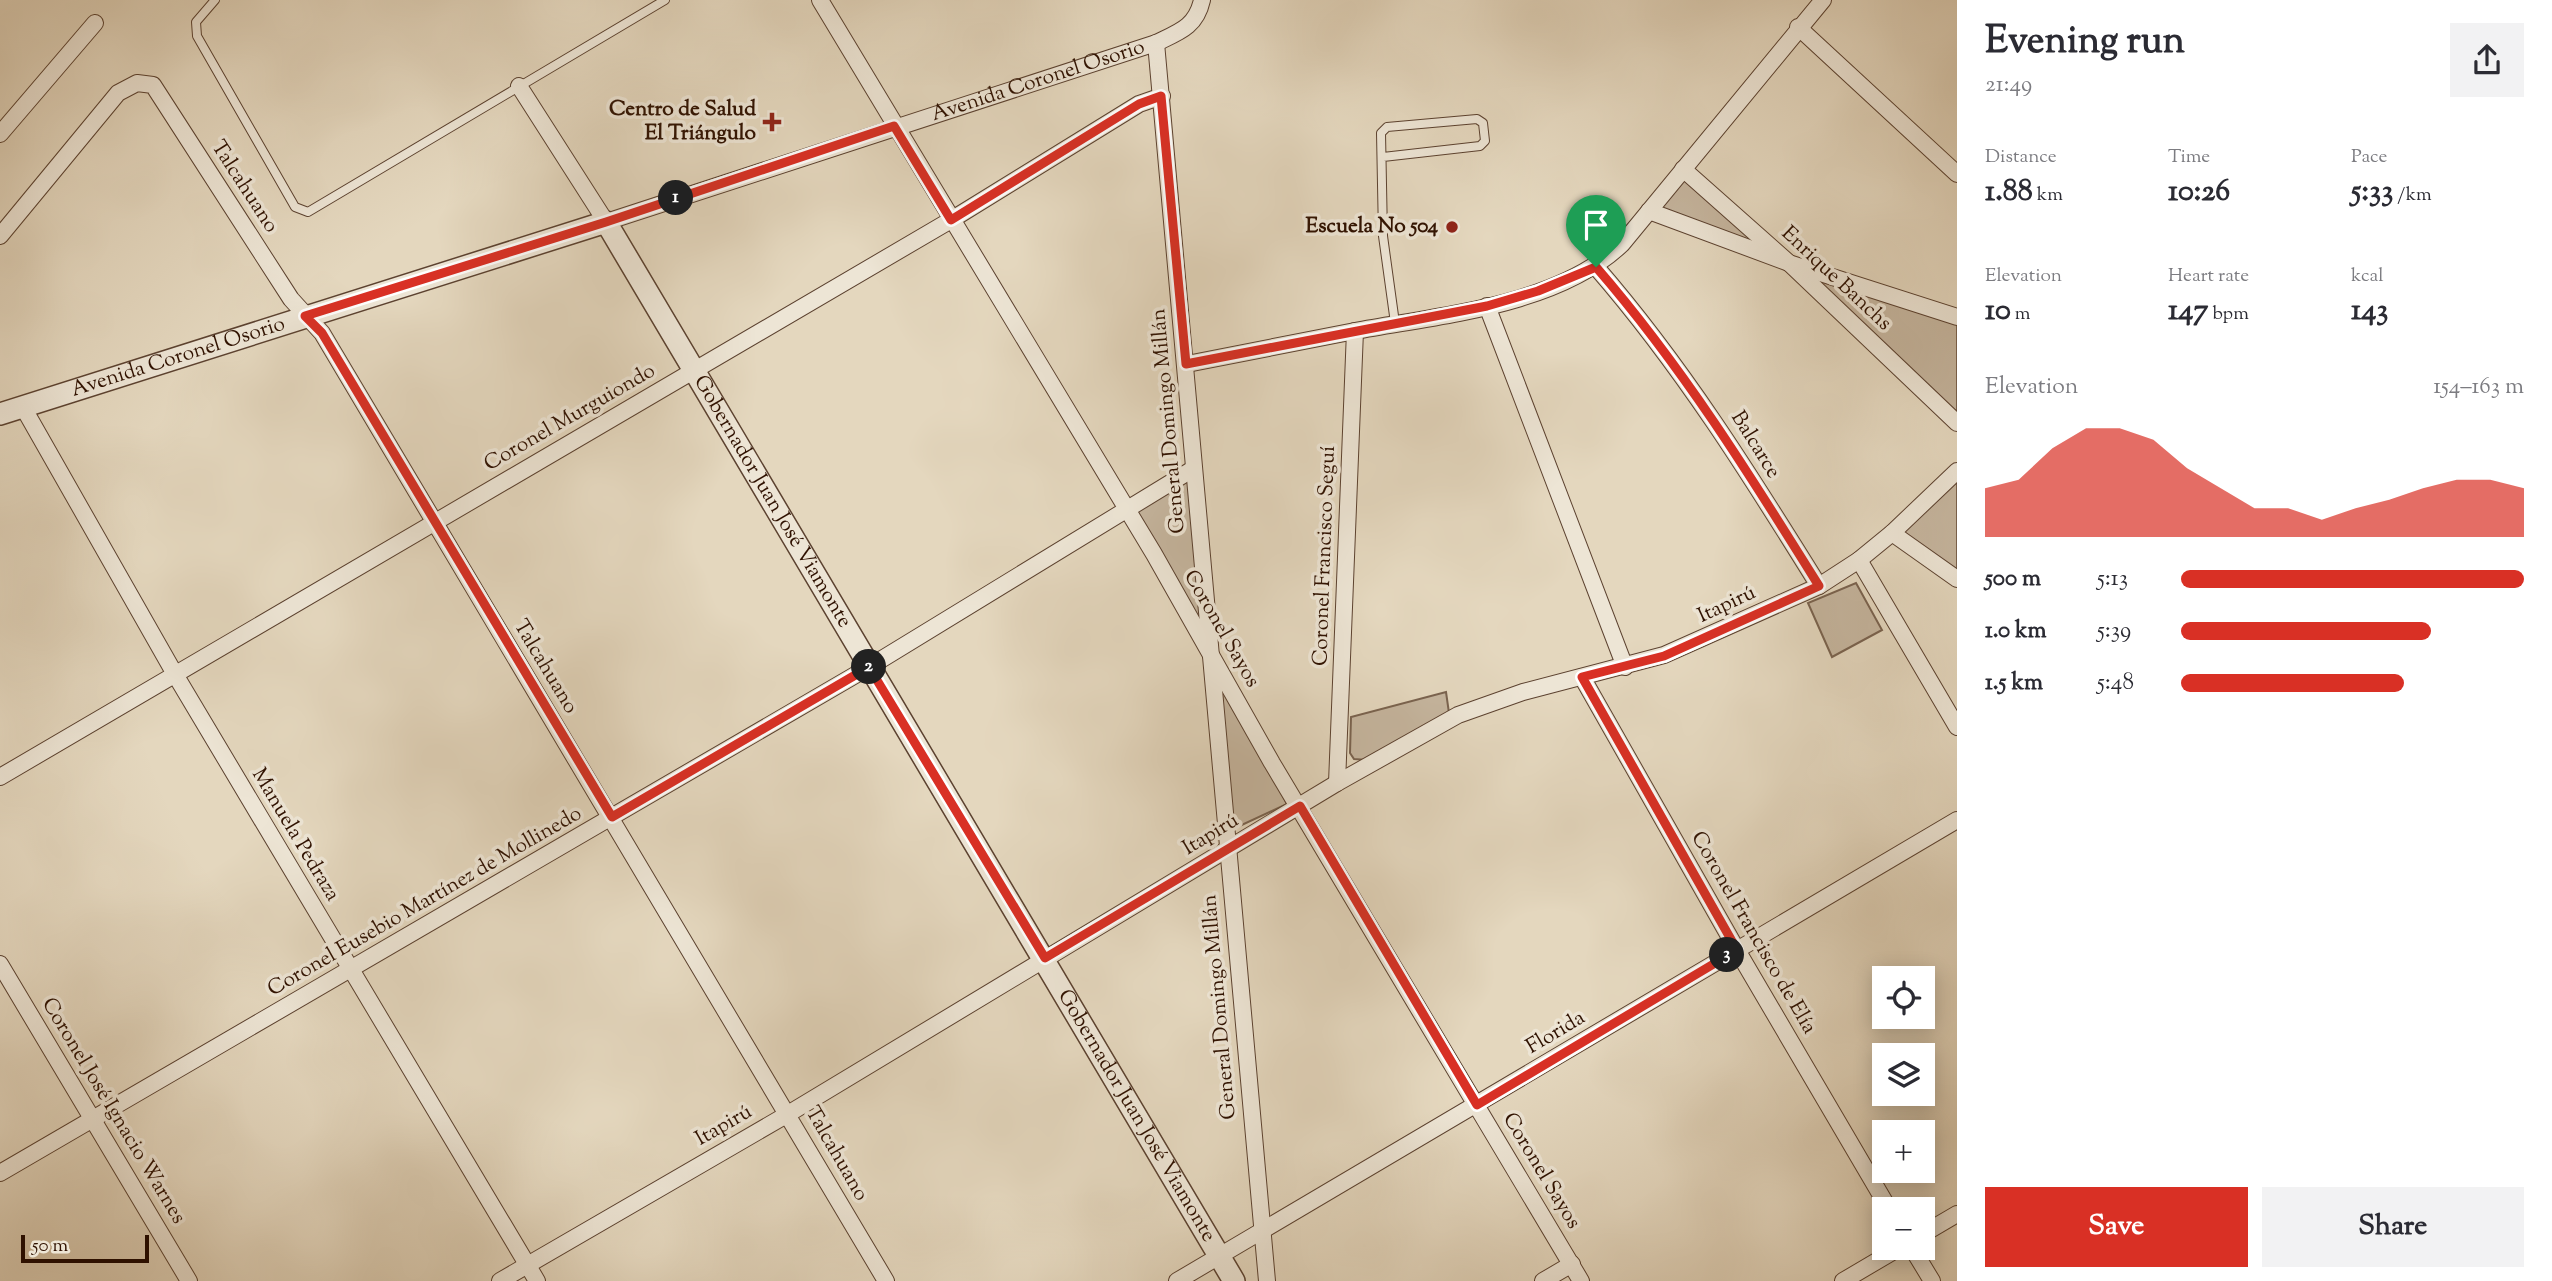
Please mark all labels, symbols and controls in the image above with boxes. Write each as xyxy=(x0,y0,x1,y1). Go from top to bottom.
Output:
text: Evening run xyxy=(1985,16,2185,70)
button: share xyxy=(2450,23,2524,97)
street label: Avenida Coronel Osorio xyxy=(928,33,1149,130)
text: 21:49 xyxy=(1985,69,2032,102)
place label: Centro de Salud El Triángulo xyxy=(609,95,757,149)
marker: Centro de Salud El Triángulo xyxy=(762,112,782,132)
street label: Talcahuano xyxy=(203,135,285,239)
text: Distance xyxy=(1985,144,2057,171)
text: Time xyxy=(2168,144,2210,171)
text: Pace xyxy=(2351,144,2387,171)
text: 1.88 xyxy=(1985,171,2033,214)
text: 10:26 xyxy=(2168,171,2230,214)
text: 5:33 xyxy=(2351,171,2393,214)
pin: 1 xyxy=(658,180,694,216)
text: km xyxy=(2033,182,2063,209)
text: /km xyxy=(2393,182,2432,209)
text: 1 xyxy=(672,184,679,211)
pin xyxy=(1566,195,1626,267)
icon: arrive xyxy=(1577,206,1615,244)
place label: Escuela No 504 xyxy=(1306,212,1438,242)
marker: Escuela No 504 xyxy=(1444,219,1460,235)
street label: Enrique Banchs xyxy=(1774,220,1898,338)
text: Elevation xyxy=(1985,263,2062,290)
text: Heart rate xyxy=(2168,263,2249,290)
text: kcal xyxy=(2351,263,2384,290)
text: 10 xyxy=(1985,290,2011,333)
text: 147 xyxy=(2168,290,2208,333)
text: 143 xyxy=(2351,290,2388,333)
text: m xyxy=(2011,301,2031,328)
text: bpm xyxy=(2208,301,2249,328)
street label: General Domingo Millán xyxy=(1144,307,1194,535)
street label: Avenida Coronel Osorio xyxy=(68,310,289,405)
street label: Coronel Murguiondo xyxy=(479,357,661,479)
street label: Gobernador Juan José Viamonte xyxy=(685,370,859,634)
text: Elevation xyxy=(1985,371,2078,404)
text: 154–163 m xyxy=(2433,371,2524,404)
street label: Balcarce xyxy=(1723,405,1787,485)
street label: Coronel Francisco Seguí xyxy=(1306,445,1344,667)
text: 500 m xyxy=(1985,563,2041,596)
text: 5:13 xyxy=(2097,563,2128,596)
street label: Coronel Sayos xyxy=(1175,565,1267,693)
street label: Itapirú xyxy=(1693,579,1761,631)
street label: Talcahuano xyxy=(505,614,585,720)
text: 1.0 km xyxy=(1985,615,2047,648)
text: 5:39 xyxy=(2097,615,2131,648)
pin: 2 xyxy=(852,650,886,684)
text: 2 xyxy=(864,653,873,680)
text: 1.5 km xyxy=(1985,667,2043,700)
text: 5:48 xyxy=(2097,667,2134,700)
street label: Manuela Pedraza xyxy=(243,763,347,908)
street label: Coronel Eusebio Martínez de Mollinedo xyxy=(262,799,588,1005)
street label: Itapirú xyxy=(1177,806,1245,864)
street label: Coronel Francisco de Elía xyxy=(1683,826,1824,1040)
street label: General Domingo Millán xyxy=(1195,893,1245,1121)
pin: 3 xyxy=(1710,937,1744,972)
text: 3 xyxy=(1723,941,1730,968)
map controls xyxy=(1872,966,1935,1260)
button: locate xyxy=(1872,966,1935,1029)
street label: Gobernador Juan José Viamonte xyxy=(1049,984,1223,1248)
street label: Coronel José Ignacio Warnes xyxy=(33,992,193,1230)
street label: Florida xyxy=(1521,1003,1591,1062)
button: layers xyxy=(1872,1043,1935,1106)
street label: Itapirú xyxy=(690,1098,758,1154)
street label: Talcahuano xyxy=(797,1101,875,1207)
street label: Coronel Sayos xyxy=(1494,1107,1588,1235)
button: + xyxy=(1872,1120,1935,1183)
button: Save xyxy=(1985,1187,2248,1267)
button: Share xyxy=(2262,1187,2524,1267)
button: − xyxy=(1872,1197,1935,1260)
scale bar xyxy=(21,1232,149,1264)
text: 50 m xyxy=(32,1233,68,1260)

